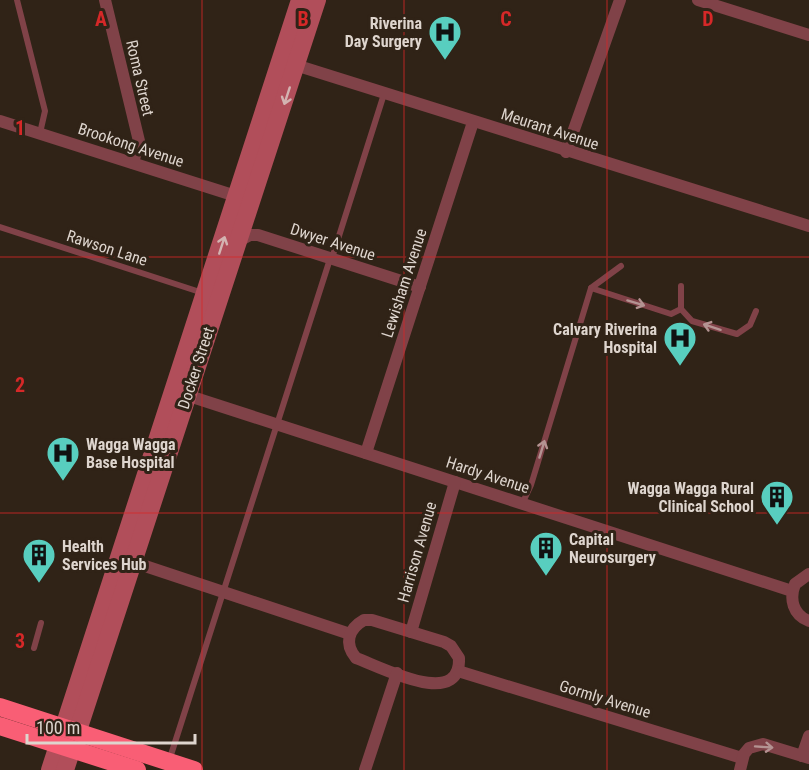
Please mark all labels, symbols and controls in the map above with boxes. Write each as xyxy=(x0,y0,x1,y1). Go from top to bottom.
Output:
text: A xyxy=(95,7,107,31)
text: B xyxy=(297,7,309,31)
text: C xyxy=(500,7,512,31)
text: D xyxy=(702,7,714,31)
place label: Riverina Day Surgery xyxy=(345,14,422,51)
hospital icon: Riverina Day Surgery xyxy=(427,14,463,61)
street label: Roma Street xyxy=(122,38,158,118)
one-way arrow xyxy=(281,86,292,105)
street label: Meurant Avenue xyxy=(499,104,601,154)
text: 1 xyxy=(15,116,25,140)
street label: Brookong Avenue xyxy=(76,119,186,171)
street label: Dwyer Avenue xyxy=(288,219,378,265)
street label: Rawson Lane xyxy=(64,226,150,270)
street label: Lewisham Avenue xyxy=(377,226,431,340)
one-way arrow xyxy=(217,236,228,255)
one-way arrow xyxy=(626,298,645,309)
place label: Calvary Riverina Hospital xyxy=(553,320,657,357)
hospital icon: Calvary Riverina Hospital xyxy=(662,320,698,367)
one-way arrow xyxy=(703,321,722,332)
street label: Docker Street xyxy=(174,324,218,411)
text: 2 xyxy=(15,373,25,397)
hospital icon: Wagga Wagga Base Hospital xyxy=(45,435,81,482)
place label: Wagga Wagga Base Hospital xyxy=(86,435,176,472)
one-way arrow xyxy=(537,440,548,459)
street label: Hardy Avenue xyxy=(444,453,532,497)
place label: Wagga Wagga Rural Clinical School xyxy=(627,479,754,516)
building icon: Wagga Wagga Rural Clinical School xyxy=(759,479,795,526)
street label: Harrison Avenue xyxy=(394,499,440,605)
building icon: Capital Neurosurgery xyxy=(528,530,564,577)
place label: Capital Neurosurgery xyxy=(569,530,656,567)
building icon: Health Services Hub xyxy=(21,537,57,584)
place label: Health Services Hub xyxy=(62,537,147,574)
text: 3 xyxy=(15,629,25,653)
street label: Gormly Avenue xyxy=(557,676,653,722)
scale bar xyxy=(27,707,195,745)
text: 100 m xyxy=(36,717,80,738)
one-way arrow xyxy=(754,742,773,753)

